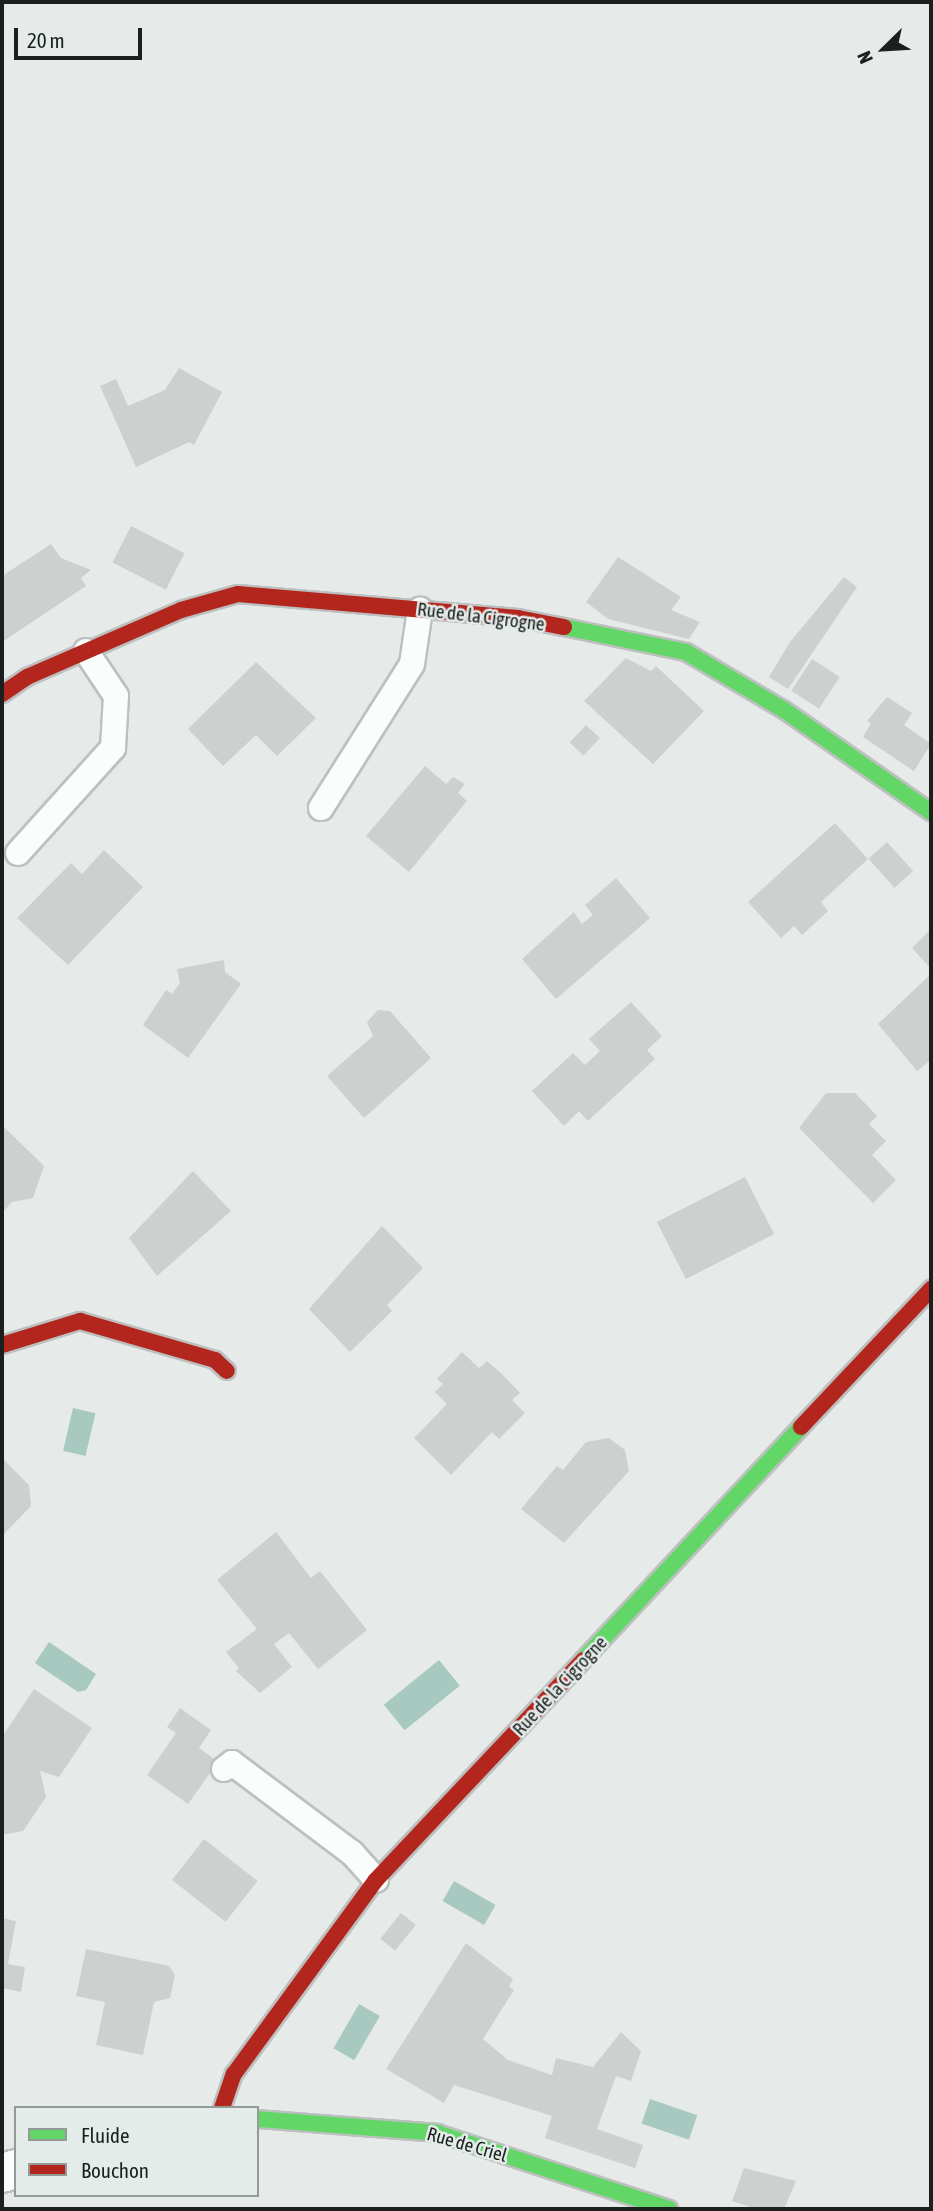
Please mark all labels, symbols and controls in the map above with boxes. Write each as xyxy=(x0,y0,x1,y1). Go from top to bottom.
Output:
scale bar xyxy=(18,14,145,58)
north arrow xyxy=(849,14,919,84)
text: 20 m xyxy=(27,28,65,52)
text: N xyxy=(852,48,877,67)
street label: Rue de la Cigrogne xyxy=(416,598,546,636)
street label: Rue de la Cigrogne xyxy=(508,1631,612,1741)
legend xyxy=(14,2106,259,2197)
text: Fluide xyxy=(81,2123,130,2147)
street label: Rue de Criel xyxy=(424,2123,510,2167)
text: Bouchon xyxy=(81,2158,149,2182)

